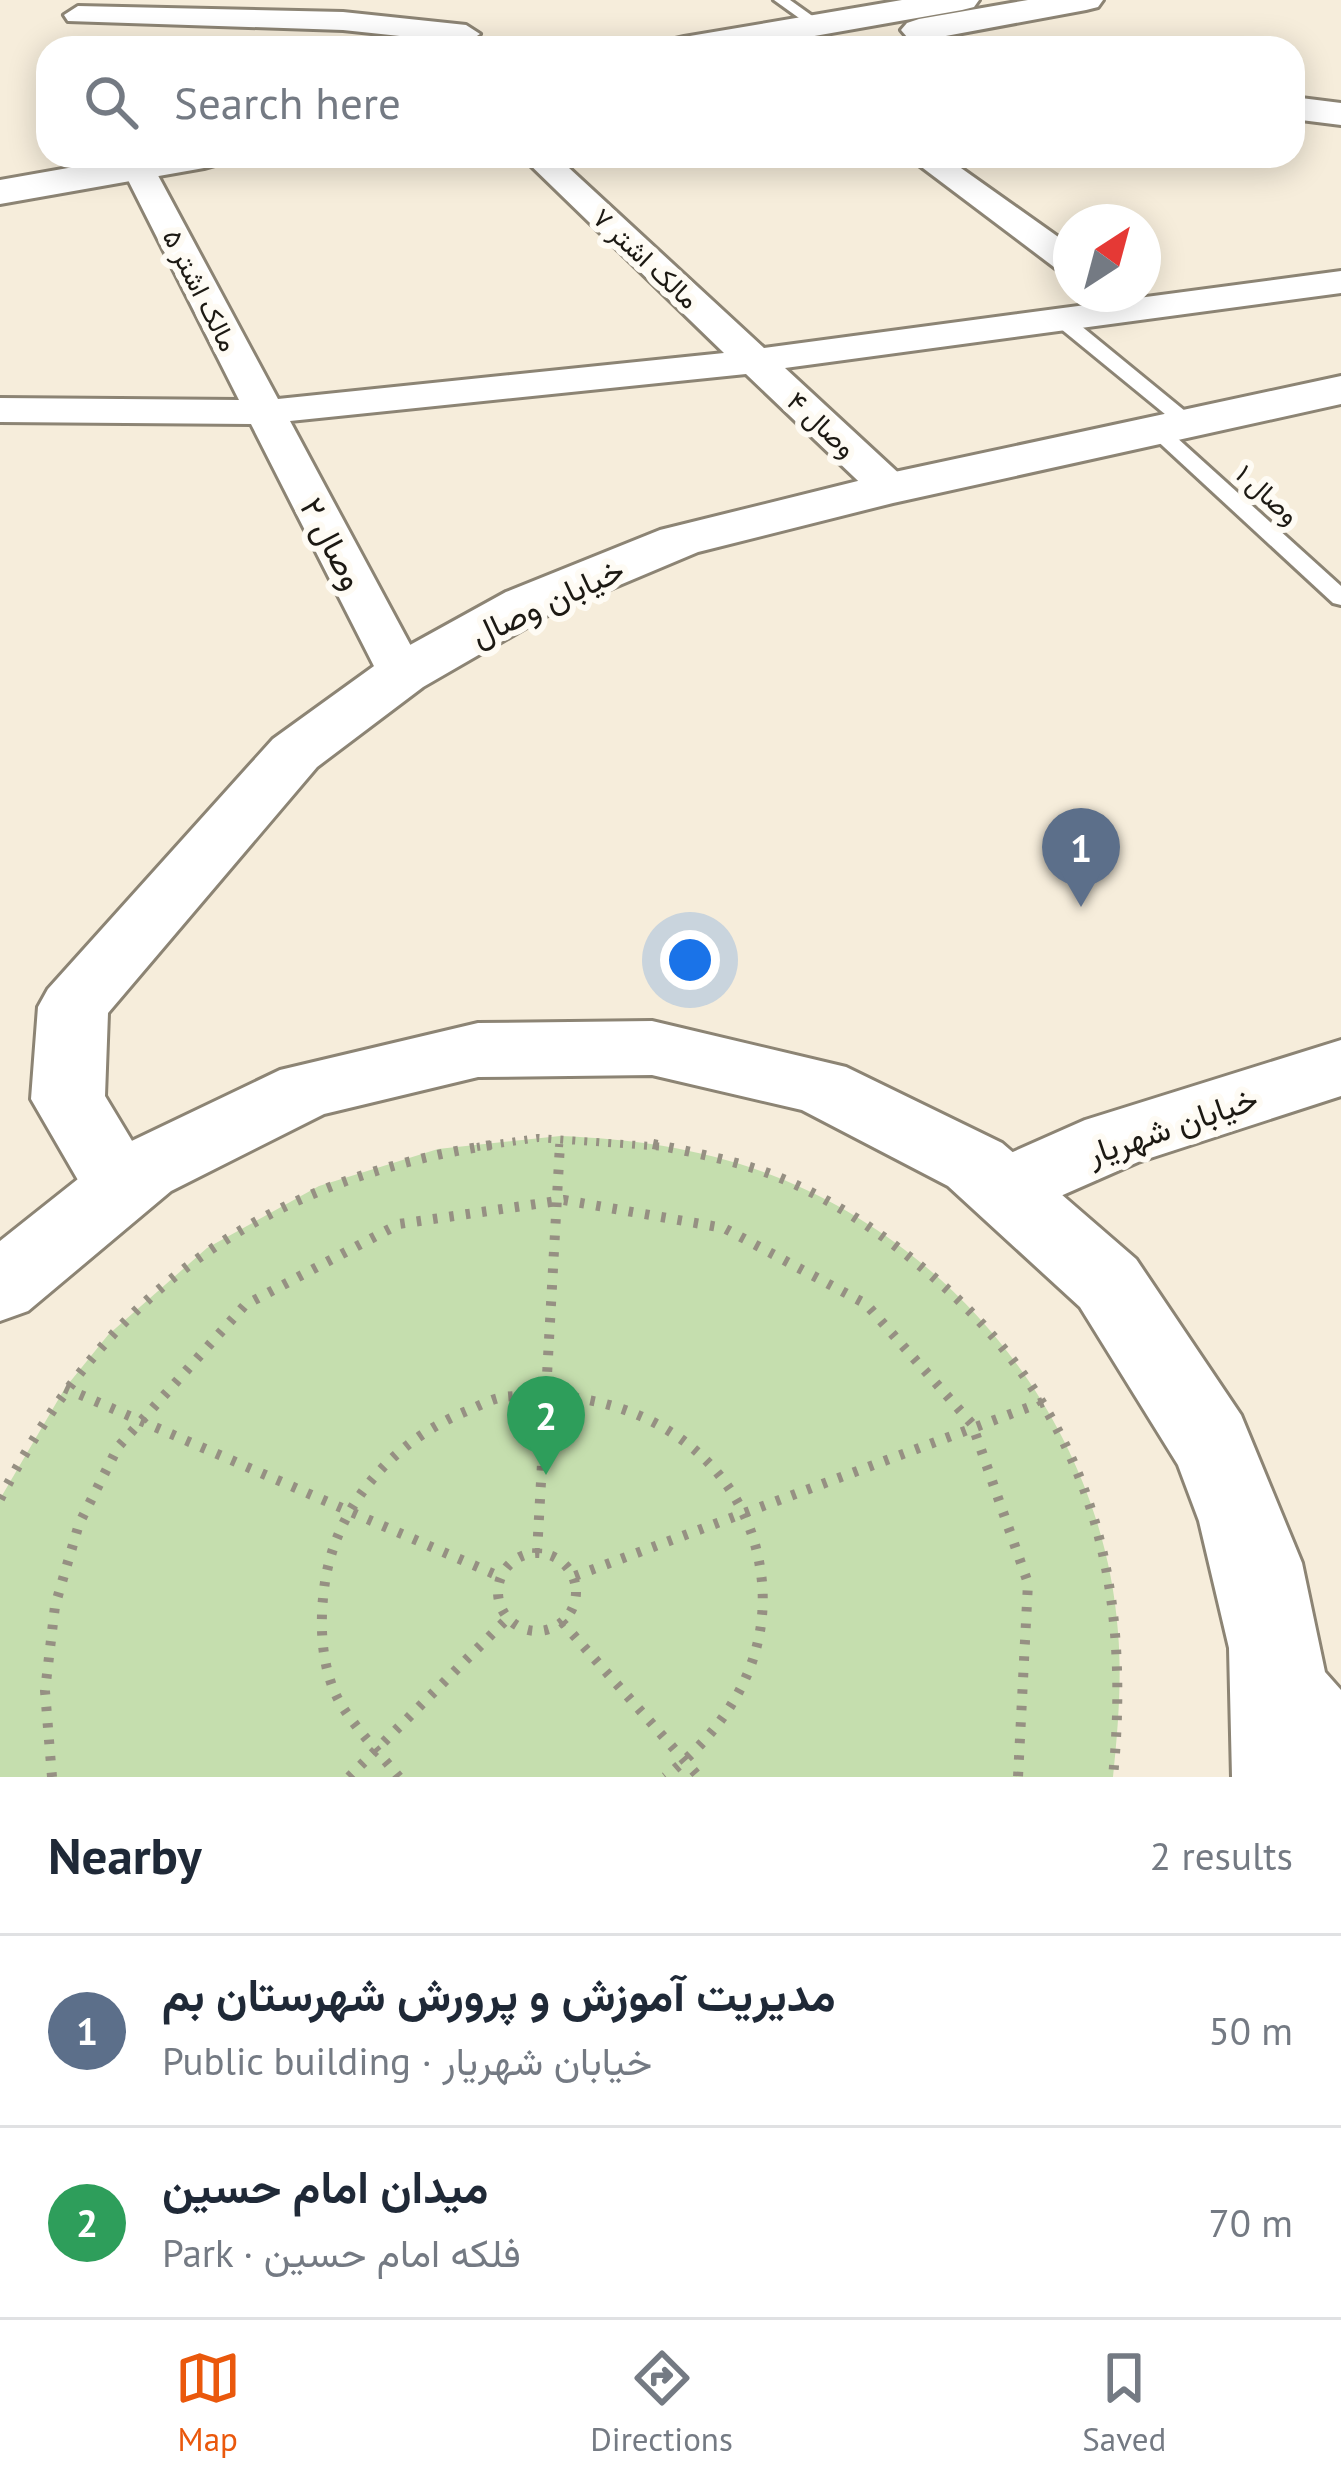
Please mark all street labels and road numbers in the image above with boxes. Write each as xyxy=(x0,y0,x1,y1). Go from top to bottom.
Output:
street label: مالک اشتر ۷ xyxy=(585,200,706,316)
street label: مالک اشتر ۵ xyxy=(155,223,246,357)
street label: وصال ۴ xyxy=(780,384,863,465)
street label: وصال ۱ xyxy=(1228,457,1307,532)
street label: وصال ۲ xyxy=(291,490,375,596)
street label: خیابان وصال xyxy=(463,547,631,655)
street label: خیابان شهریار xyxy=(1080,1076,1263,1175)

